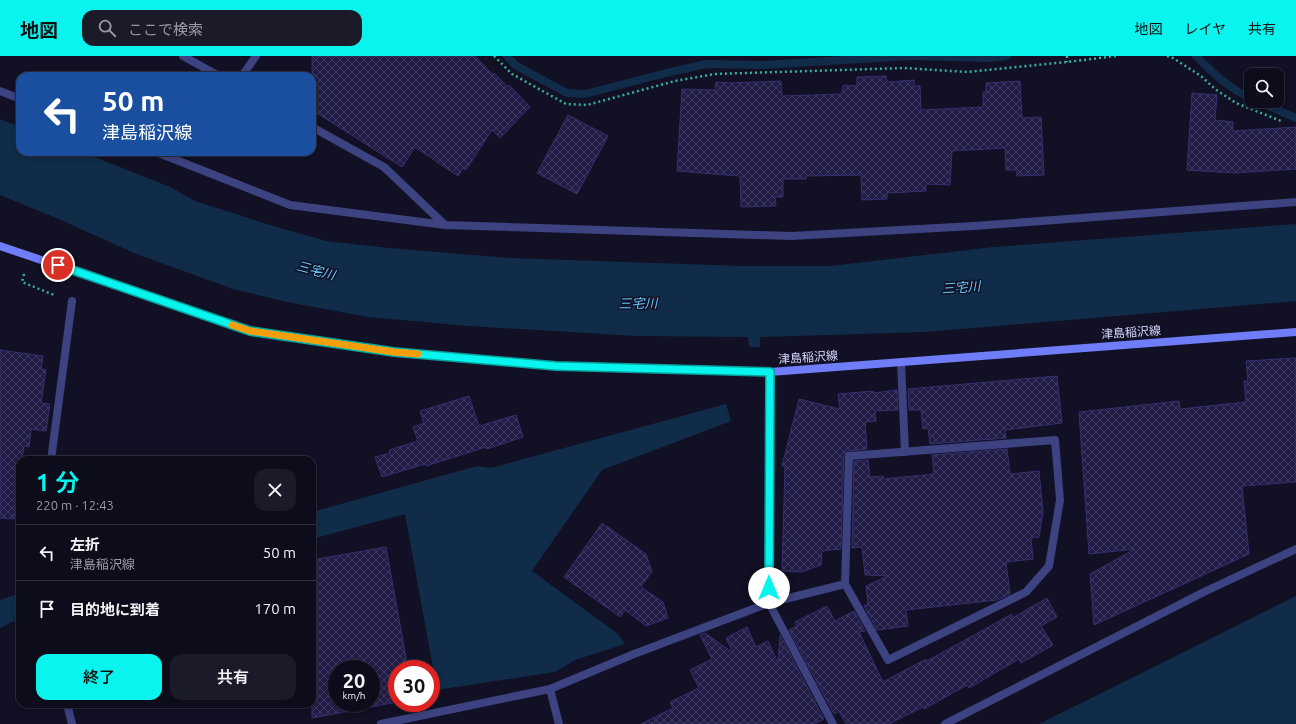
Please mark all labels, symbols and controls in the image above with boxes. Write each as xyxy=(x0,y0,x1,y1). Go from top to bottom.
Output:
search box xyxy=(82,10,362,46)
icon: search xyxy=(96,17,118,39)
text: 地図 xyxy=(20,19,58,41)
text: ここで検索 xyxy=(128,21,203,38)
text: 地図 xyxy=(1134,21,1162,37)
text: レイヤ xyxy=(1184,21,1226,37)
text: 共有 xyxy=(1248,21,1276,37)
map controls xyxy=(1244,68,1284,108)
button: search xyxy=(1244,68,1284,108)
text: 50 m xyxy=(102,85,164,116)
icon: left xyxy=(36,88,88,140)
text: 津島稲沢線 xyxy=(102,122,192,142)
pin xyxy=(41,248,75,282)
icon: arrive xyxy=(47,254,69,276)
water label: 三宅川 xyxy=(295,258,339,282)
water label: 三宅川 xyxy=(941,279,983,295)
water label: 三宅川 xyxy=(618,296,660,310)
street label: 津島稲沢線 xyxy=(1101,323,1161,341)
street label: 津島稲沢線 xyxy=(778,348,838,366)
text: 1 分 xyxy=(36,469,79,496)
button: close xyxy=(254,469,296,511)
text: 220 m · 12:43 xyxy=(36,498,114,512)
text: 左折 xyxy=(70,536,100,553)
icon: left xyxy=(36,542,58,564)
text: 50 m xyxy=(263,544,296,561)
text: 津島稲沢線 xyxy=(70,557,135,571)
position arrow xyxy=(748,567,790,609)
icon: arrive xyxy=(36,598,58,620)
text: 170 m xyxy=(254,600,296,617)
text: 目的地に到着 xyxy=(70,601,160,618)
button: 終了 xyxy=(36,654,162,700)
button: 共有 xyxy=(170,654,296,700)
speed limit sign: 30 xyxy=(388,660,440,712)
text: 20 xyxy=(343,669,365,692)
text: km/h xyxy=(342,690,366,701)

